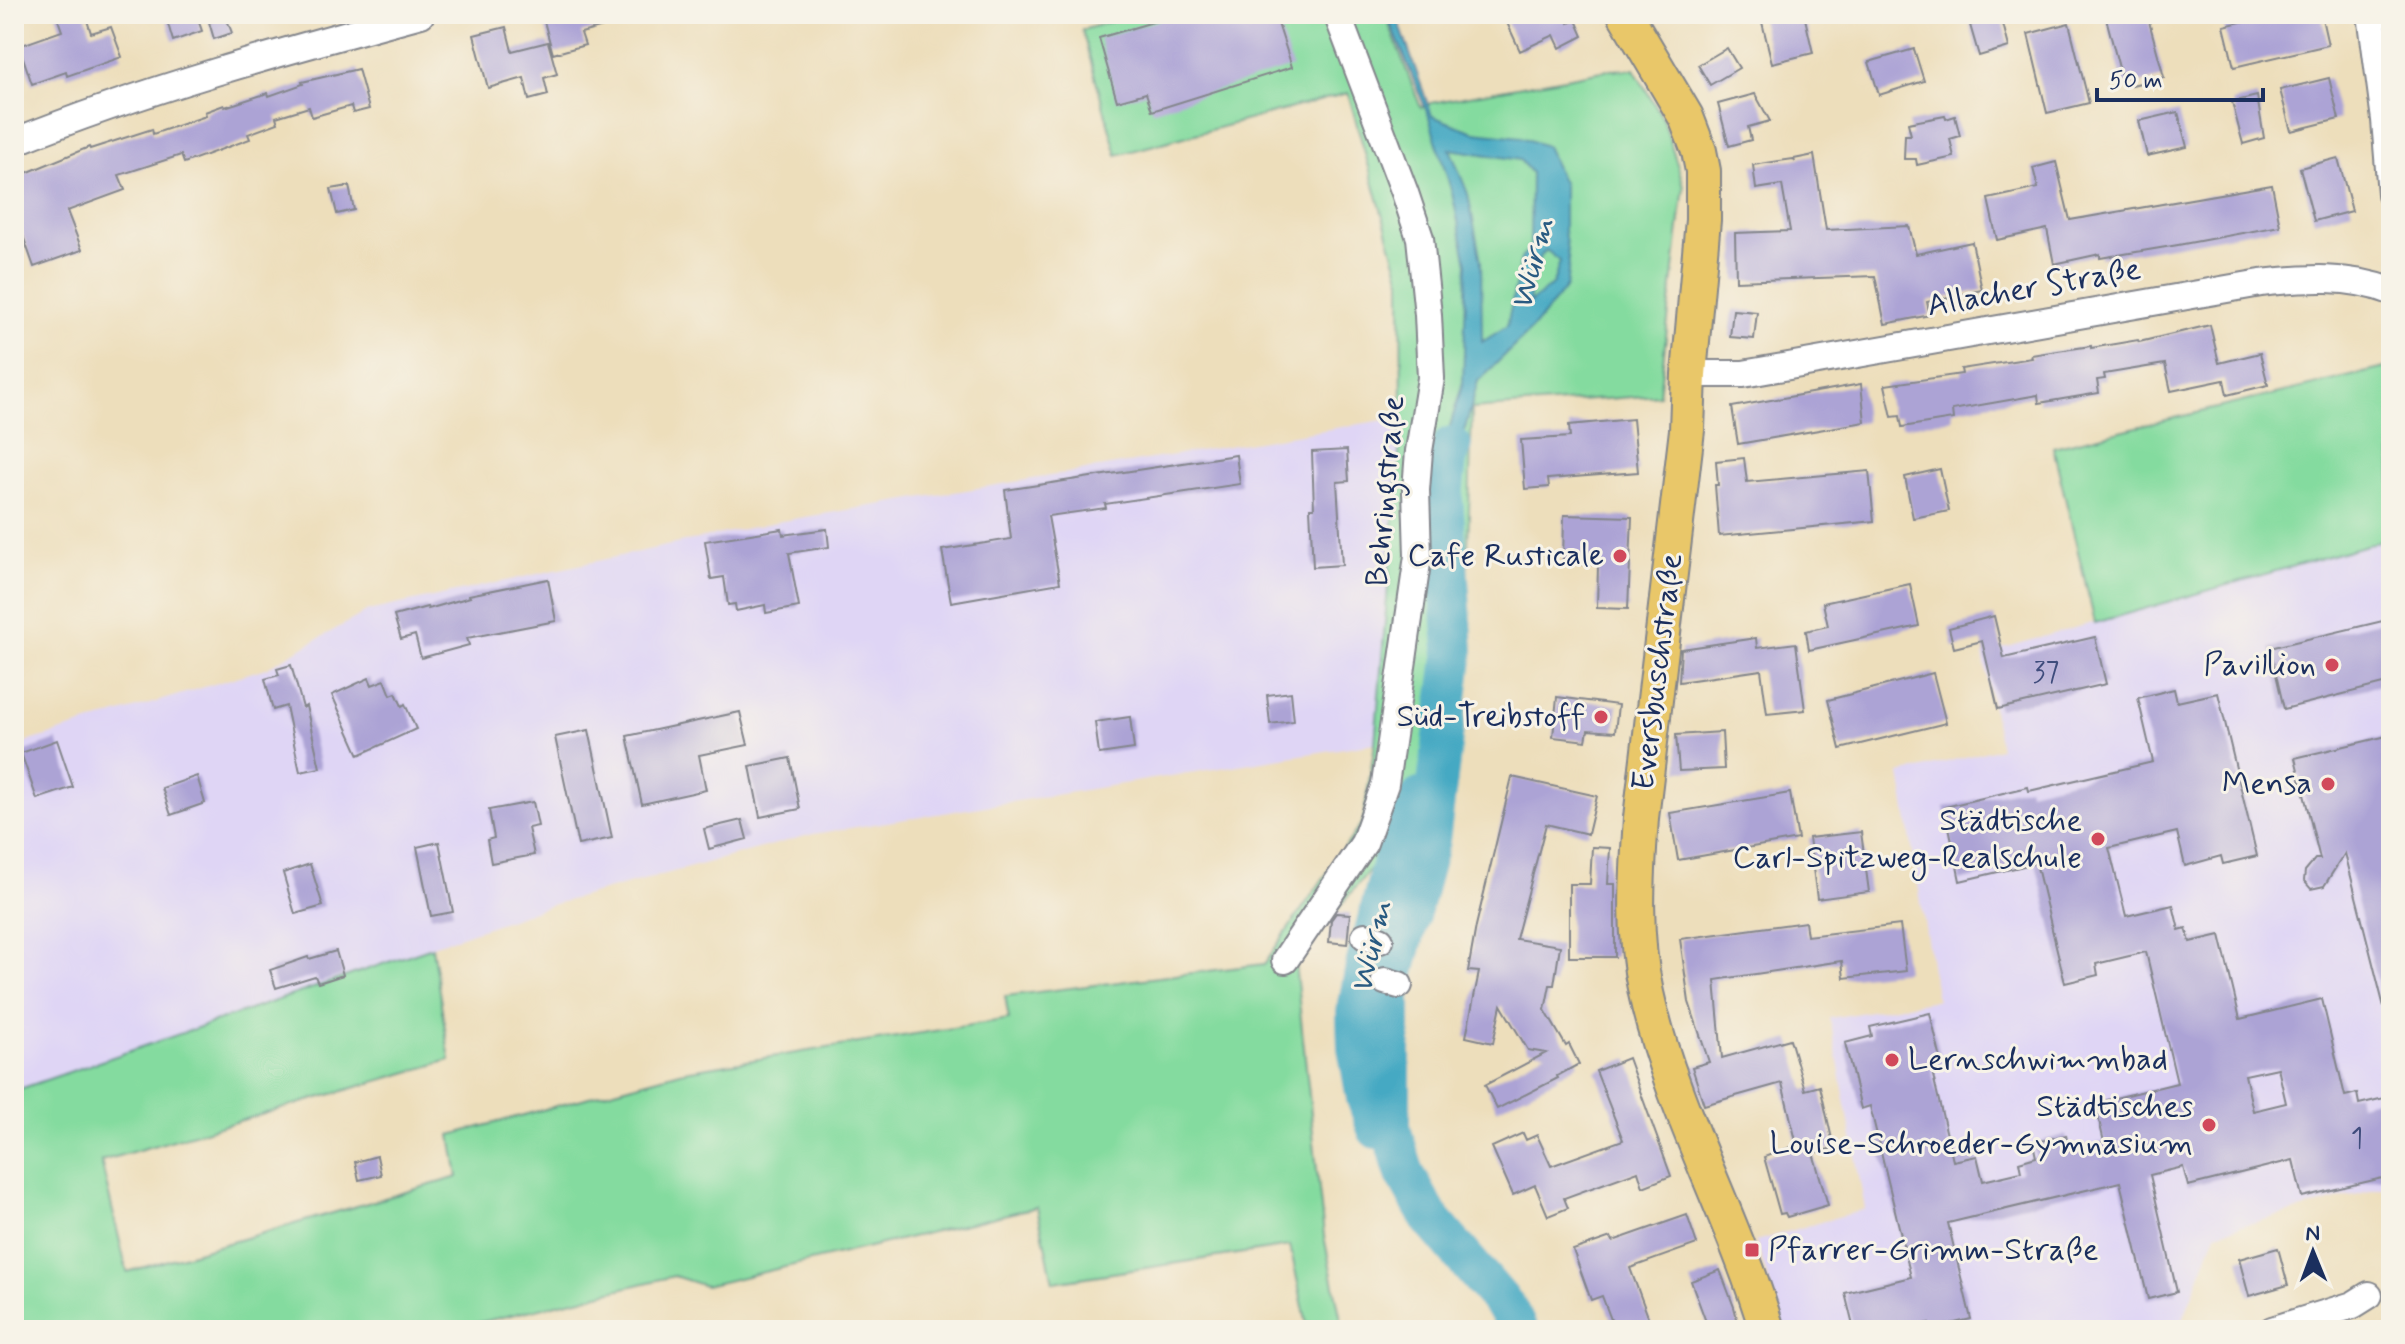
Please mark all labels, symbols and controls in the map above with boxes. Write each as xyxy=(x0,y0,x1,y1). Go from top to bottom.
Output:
scale bar xyxy=(2097,52,2263,102)
text: 50 m xyxy=(2109,66,2163,97)
water label: Würm xyxy=(1499,212,1567,316)
street label: Allacher Straße xyxy=(1924,249,2144,327)
street label: Behringstraße xyxy=(1357,394,1418,589)
place label: Cafe Rusticale xyxy=(1407,535,1604,577)
marker: Cafe Rusticale xyxy=(1611,547,1629,565)
street label: Eversbuschstraße xyxy=(1623,551,1693,793)
place label: Pavillion xyxy=(2204,644,2316,686)
house number: 37 xyxy=(2033,655,2059,692)
marker: Pavillion xyxy=(2323,656,2341,674)
place label: Süd-Treibstoff xyxy=(1396,696,1585,738)
marker: Süd-Treibstoff xyxy=(1592,708,1610,726)
place label: Mensa xyxy=(2222,763,2312,805)
marker: Mensa xyxy=(2319,775,2337,793)
place label: Städtische Carl-Spitzweg-Realschule xyxy=(1732,800,2082,881)
marker: Städtische Carl-Spitzweg-Realschule xyxy=(2089,830,2107,848)
water label: Würm xyxy=(1339,896,1405,998)
place label: Lernschwimmbad xyxy=(1908,1039,2168,1081)
marker: Lernschwimmbad xyxy=(1883,1051,1901,1069)
place label: Städtisches Louise-Schroeder-Gymnasium xyxy=(1770,1086,2193,1165)
marker: Städtisches Louise-Schroeder-Gymnasium xyxy=(2200,1116,2218,1134)
house number: 1 xyxy=(2351,1121,2363,1158)
north arrow xyxy=(2273,1212,2353,1292)
text: N xyxy=(2305,1220,2320,1248)
place label: Pfarrer-Grimm-Straße xyxy=(1768,1229,2099,1271)
marker: Pfarrer-Grimm-Straße xyxy=(1743,1241,1761,1259)

